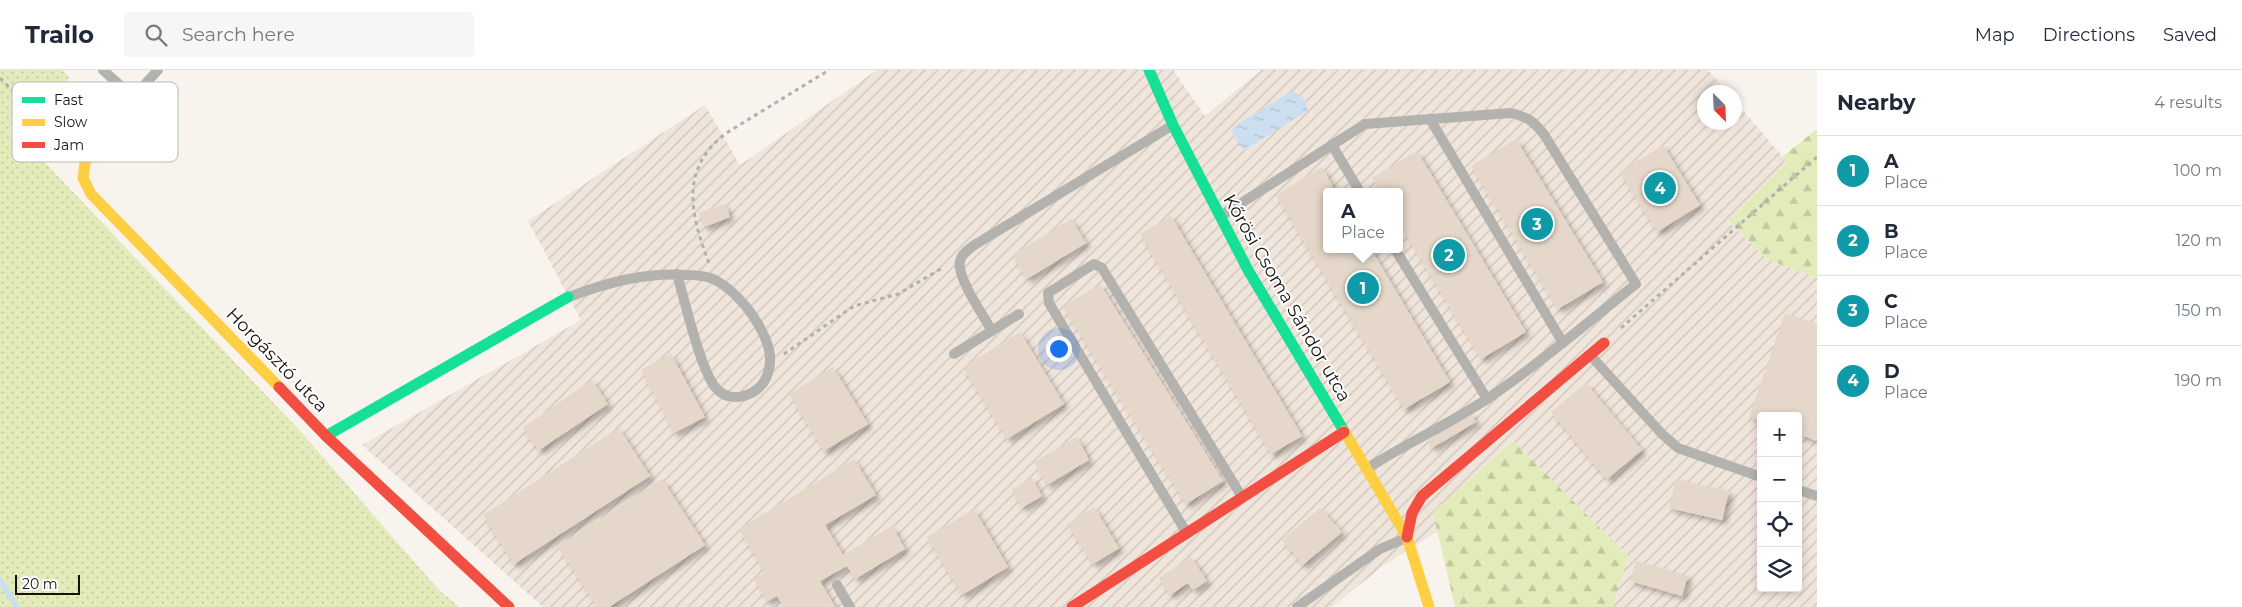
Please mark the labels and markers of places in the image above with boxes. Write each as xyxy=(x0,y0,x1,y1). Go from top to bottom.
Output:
pin: 4 xyxy=(1644,169,1676,207)
pin: 3 xyxy=(1521,205,1553,243)
pin: 2 xyxy=(1433,236,1465,274)
pin: 1 xyxy=(1347,269,1379,307)

